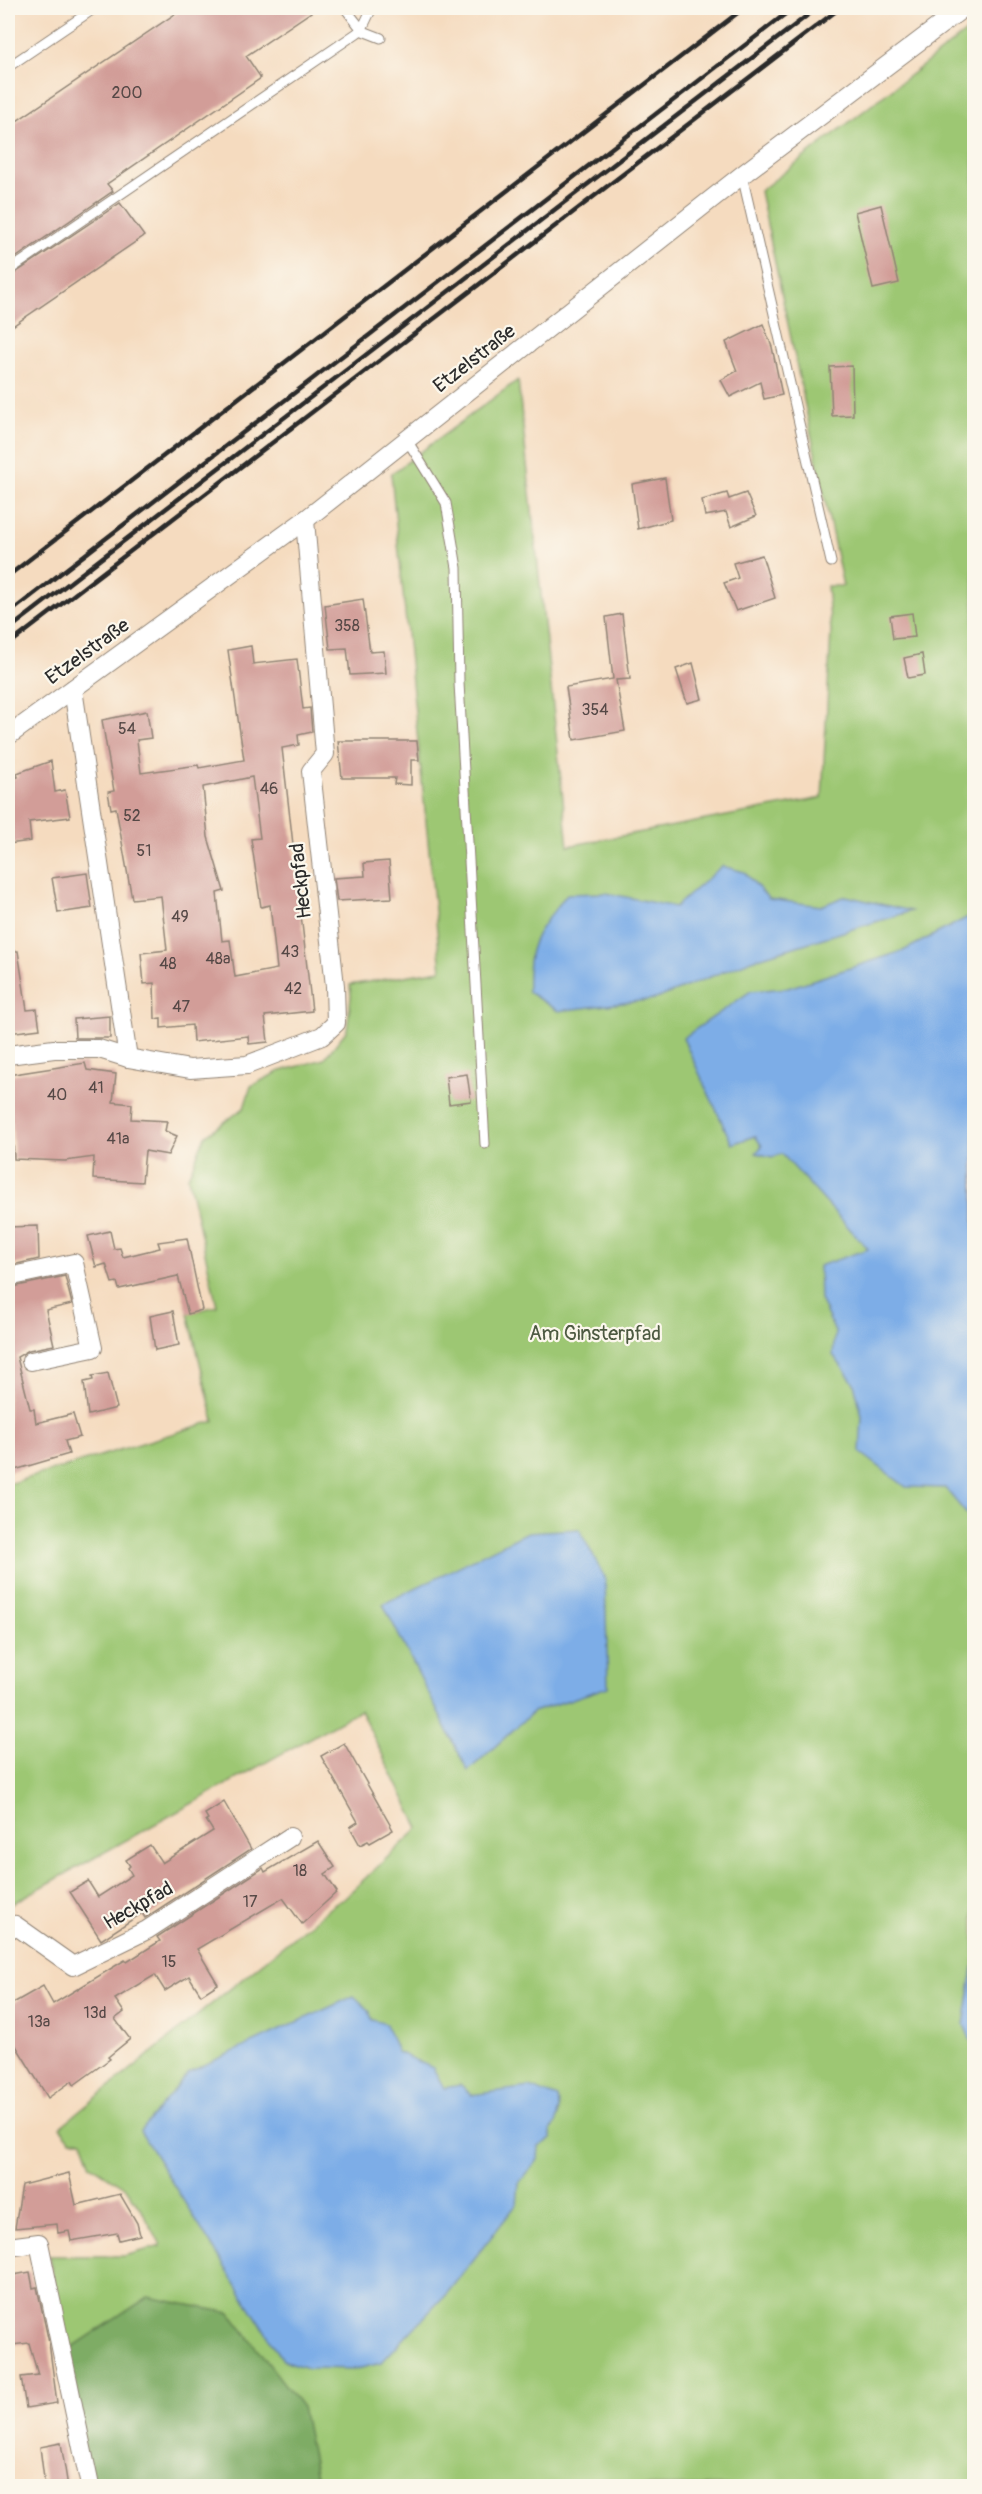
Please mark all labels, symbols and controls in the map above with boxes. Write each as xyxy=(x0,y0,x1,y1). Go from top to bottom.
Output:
house number: 200 xyxy=(112,83,142,103)
street label: Etzelstraße xyxy=(428,318,521,398)
street label: Etzelstraße xyxy=(40,612,134,690)
house number: 358 xyxy=(334,616,360,636)
house number: 354 xyxy=(582,700,608,720)
house number: 54 xyxy=(118,719,136,739)
house number: 46 xyxy=(260,779,278,799)
house number: 52 xyxy=(123,806,141,826)
house number: 51 xyxy=(137,841,151,861)
street label: Heckpfad xyxy=(284,842,317,920)
house number: 49 xyxy=(171,907,189,927)
house number: 43 xyxy=(281,942,299,962)
house number: 48a xyxy=(206,949,230,969)
house number: 48 xyxy=(159,954,177,974)
house number: 42 xyxy=(284,979,302,999)
house number: 47 xyxy=(172,997,190,1017)
house number: 41 xyxy=(88,1078,104,1098)
house number: 40 xyxy=(47,1085,67,1105)
house number: 41a xyxy=(107,1129,129,1149)
park label: Am Ginsterpfad xyxy=(529,1321,661,1346)
house number: 18 xyxy=(293,1861,307,1881)
street label: Heckpfad xyxy=(99,1876,177,1935)
house number: 17 xyxy=(243,1892,258,1912)
house number: 15 xyxy=(162,1952,176,1972)
house number: 13d xyxy=(83,2003,107,2023)
house number: 13a xyxy=(28,2012,50,2032)

